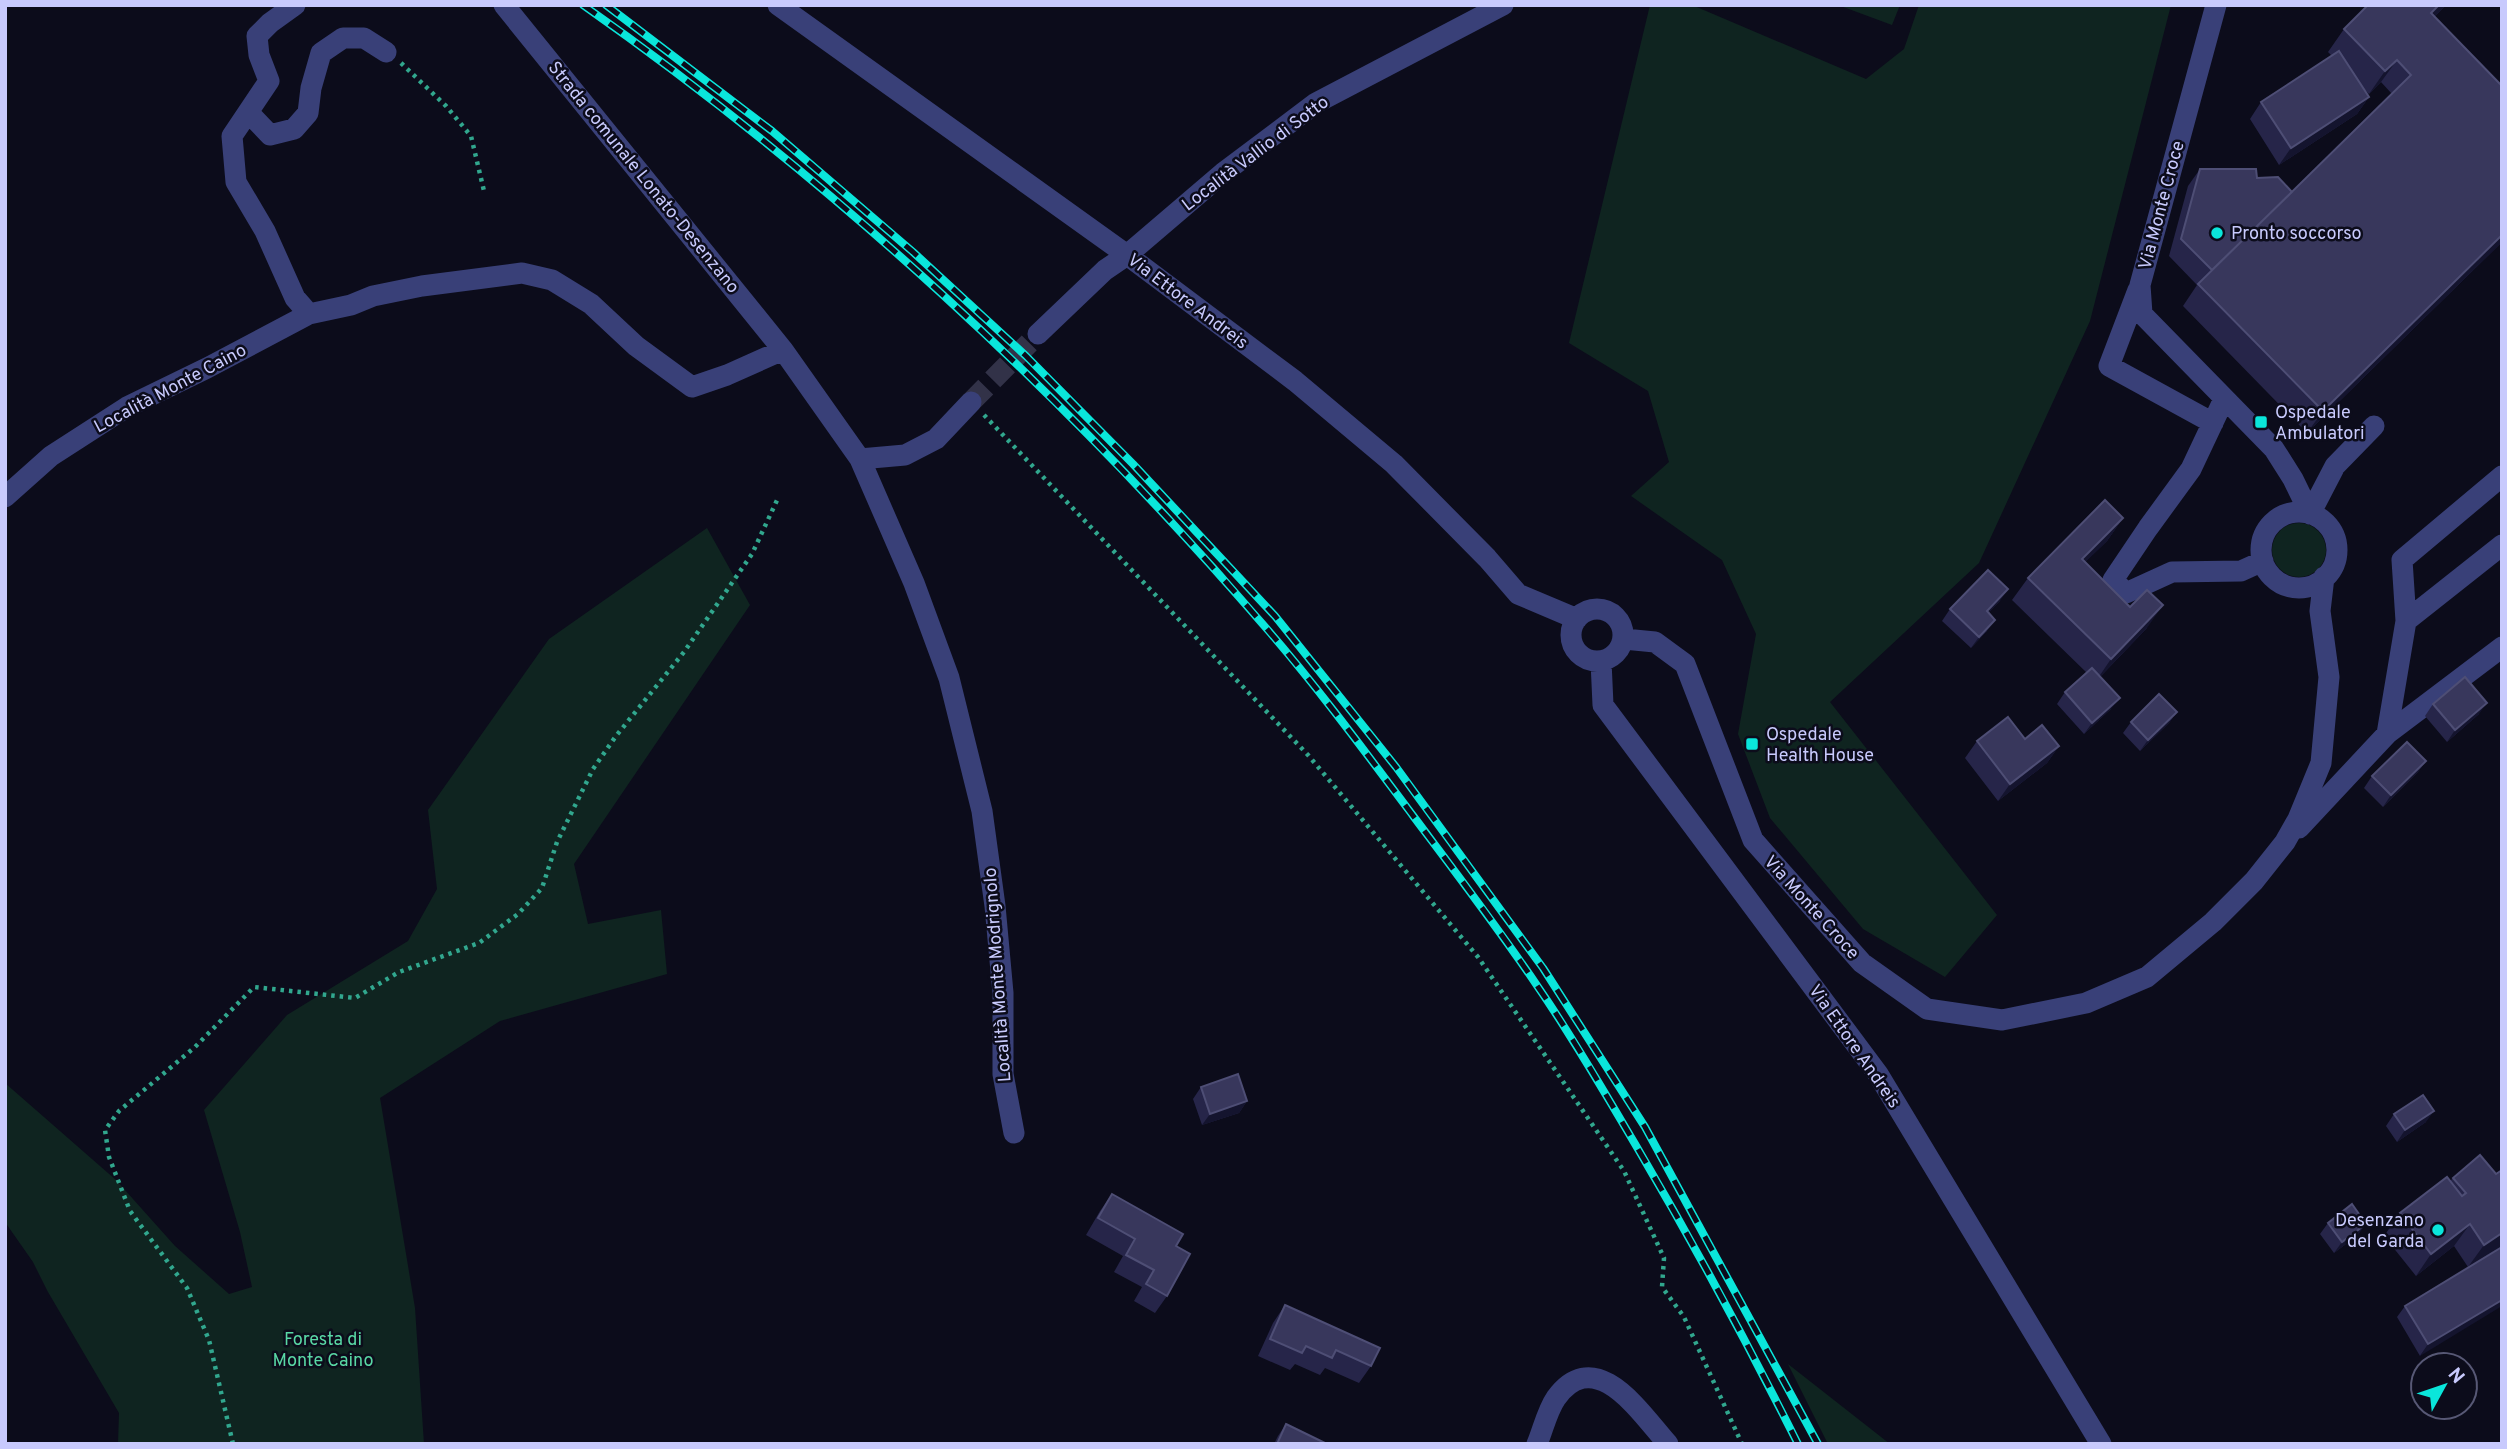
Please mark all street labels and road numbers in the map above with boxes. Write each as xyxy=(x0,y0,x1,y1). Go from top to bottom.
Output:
street label: Strada comunale Lonato-Desenzano xyxy=(542,57,744,299)
street label: Località Vallio di Sotto xyxy=(1178,91,1334,217)
street label: Via Monte Croce xyxy=(2134,139,2191,272)
street label: Via Ettore Andreis xyxy=(1122,249,1252,355)
street label: Località Monte Caino xyxy=(91,339,251,439)
street label: Via Monte Croce xyxy=(1758,851,1864,965)
street label: Località Monte Modrignolo xyxy=(980,867,1017,1083)
street label: Via Ettore Andreis xyxy=(1803,981,1905,1113)

